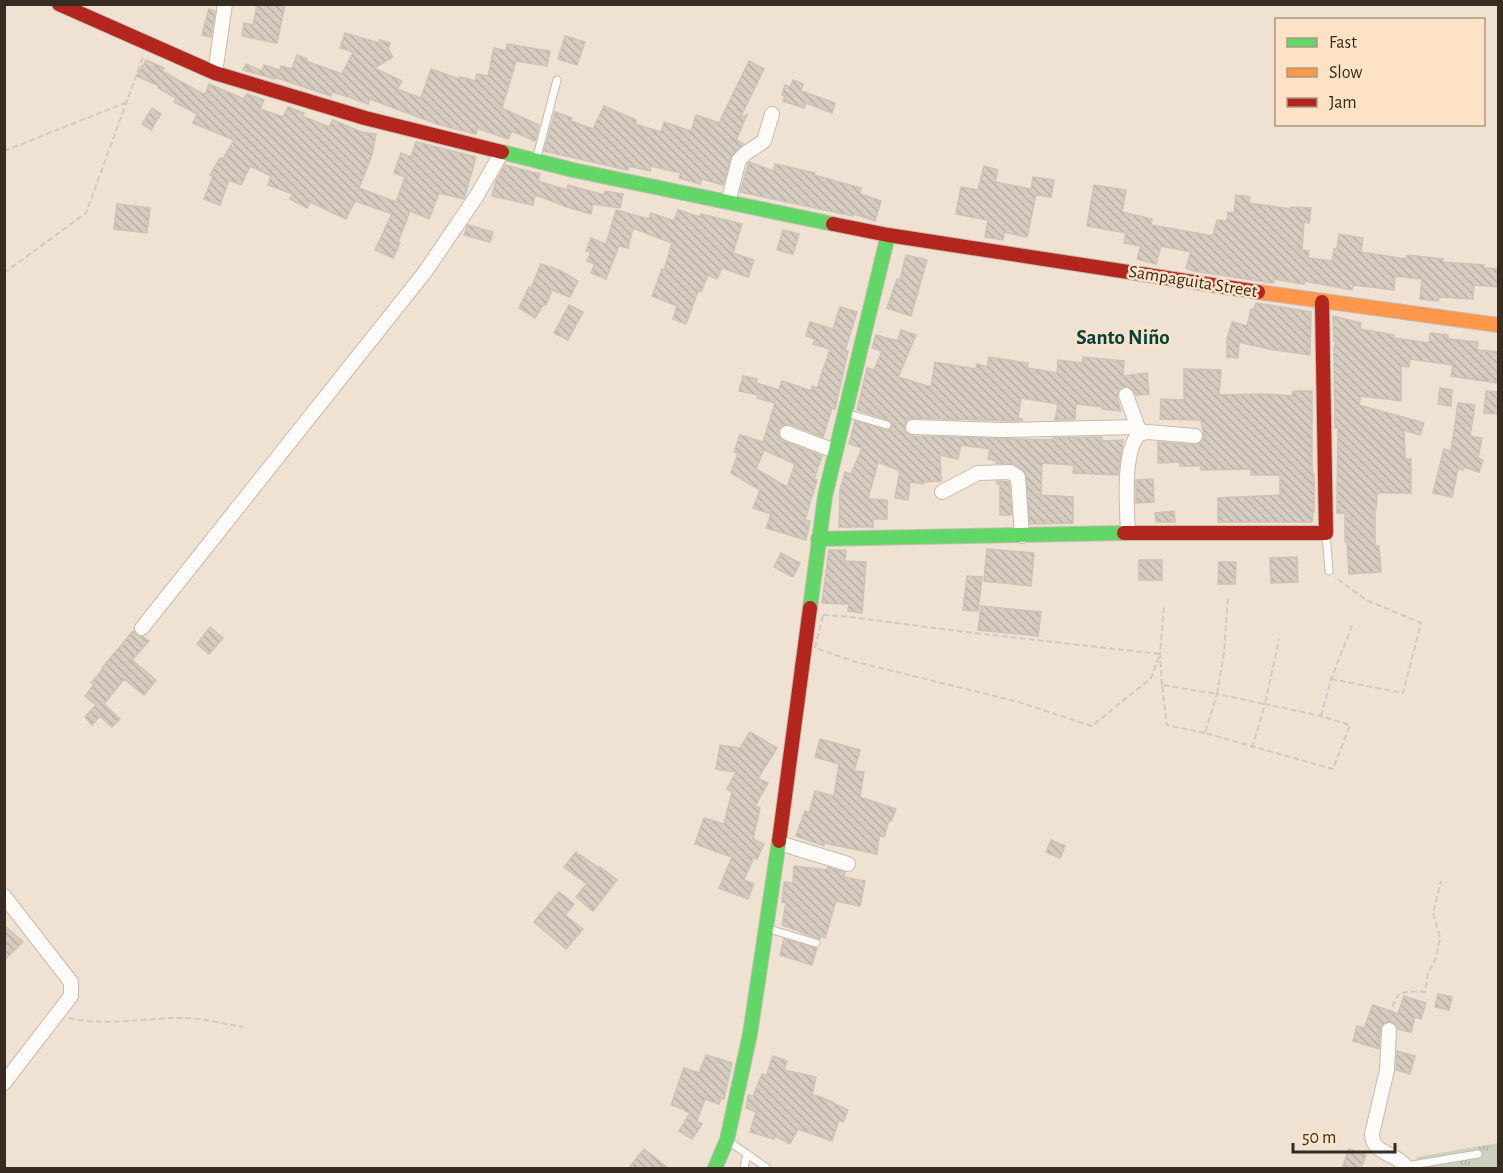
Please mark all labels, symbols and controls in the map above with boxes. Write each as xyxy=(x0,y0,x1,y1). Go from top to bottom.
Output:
legend xyxy=(1275,18,1485,126)
text: Fast xyxy=(1329,34,1357,52)
text: Slow xyxy=(1329,64,1362,82)
text: Jam xyxy=(1329,94,1357,112)
street label: Sampaguita Street xyxy=(1127,263,1259,301)
district label: Santo Niño xyxy=(1076,327,1170,348)
scale bar xyxy=(1293,1116,1395,1154)
text: 50 m xyxy=(1302,1129,1336,1147)

